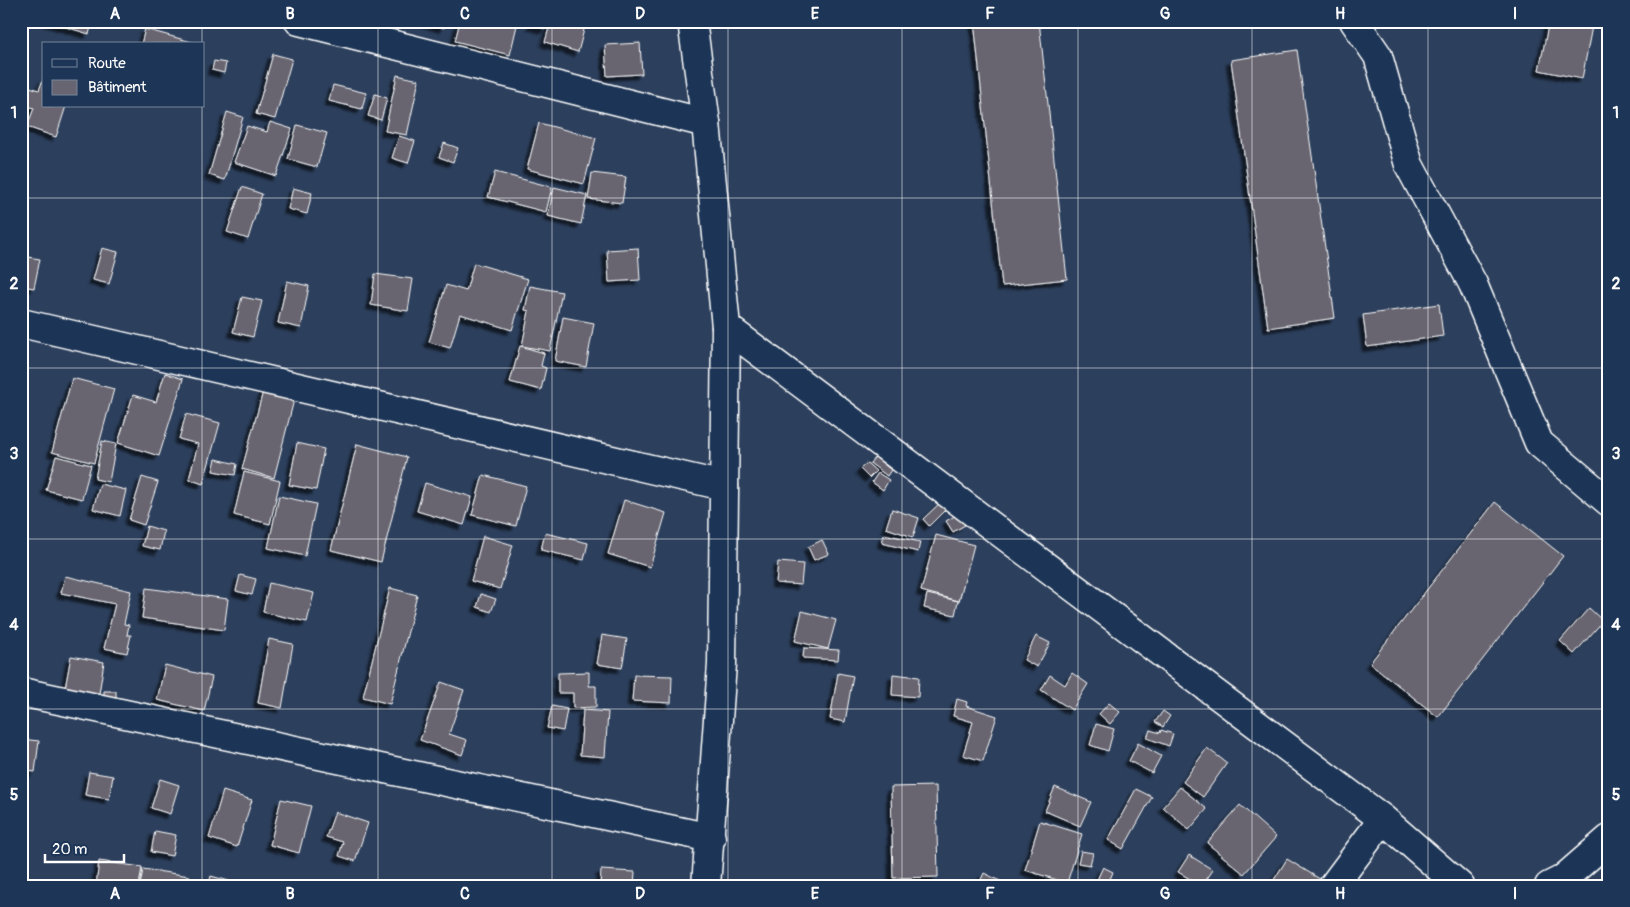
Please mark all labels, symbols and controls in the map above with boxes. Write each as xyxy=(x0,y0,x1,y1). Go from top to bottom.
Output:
text: A xyxy=(110,4,121,24)
text: B xyxy=(285,4,295,24)
text: C xyxy=(460,4,470,24)
text: D xyxy=(635,4,645,24)
text: E xyxy=(811,4,820,24)
text: F xyxy=(985,4,995,24)
text: G xyxy=(1160,4,1171,24)
text: H xyxy=(1335,4,1345,24)
text: I xyxy=(1513,4,1517,24)
legend xyxy=(42,42,205,108)
text: Route xyxy=(88,54,126,73)
text: Bâtiment xyxy=(88,78,148,97)
text: 1 xyxy=(11,103,17,123)
text: 1 xyxy=(1613,103,1619,123)
text: 2 xyxy=(10,274,19,294)
text: 2 xyxy=(1612,274,1621,294)
text: 3 xyxy=(10,444,19,464)
text: 3 xyxy=(1612,444,1621,464)
text: 4 xyxy=(9,615,19,635)
text: 4 xyxy=(1611,615,1621,635)
text: 5 xyxy=(10,785,19,805)
text: 5 xyxy=(1612,785,1621,805)
scale bar xyxy=(45,832,124,864)
text: 20 m xyxy=(52,840,87,859)
text: A xyxy=(110,884,121,904)
text: B xyxy=(285,884,295,904)
text: C xyxy=(460,884,470,904)
text: D xyxy=(635,884,645,904)
text: E xyxy=(811,884,820,904)
text: F xyxy=(985,884,995,904)
text: G xyxy=(1160,884,1171,904)
text: H xyxy=(1335,884,1345,904)
text: I xyxy=(1513,884,1517,904)

